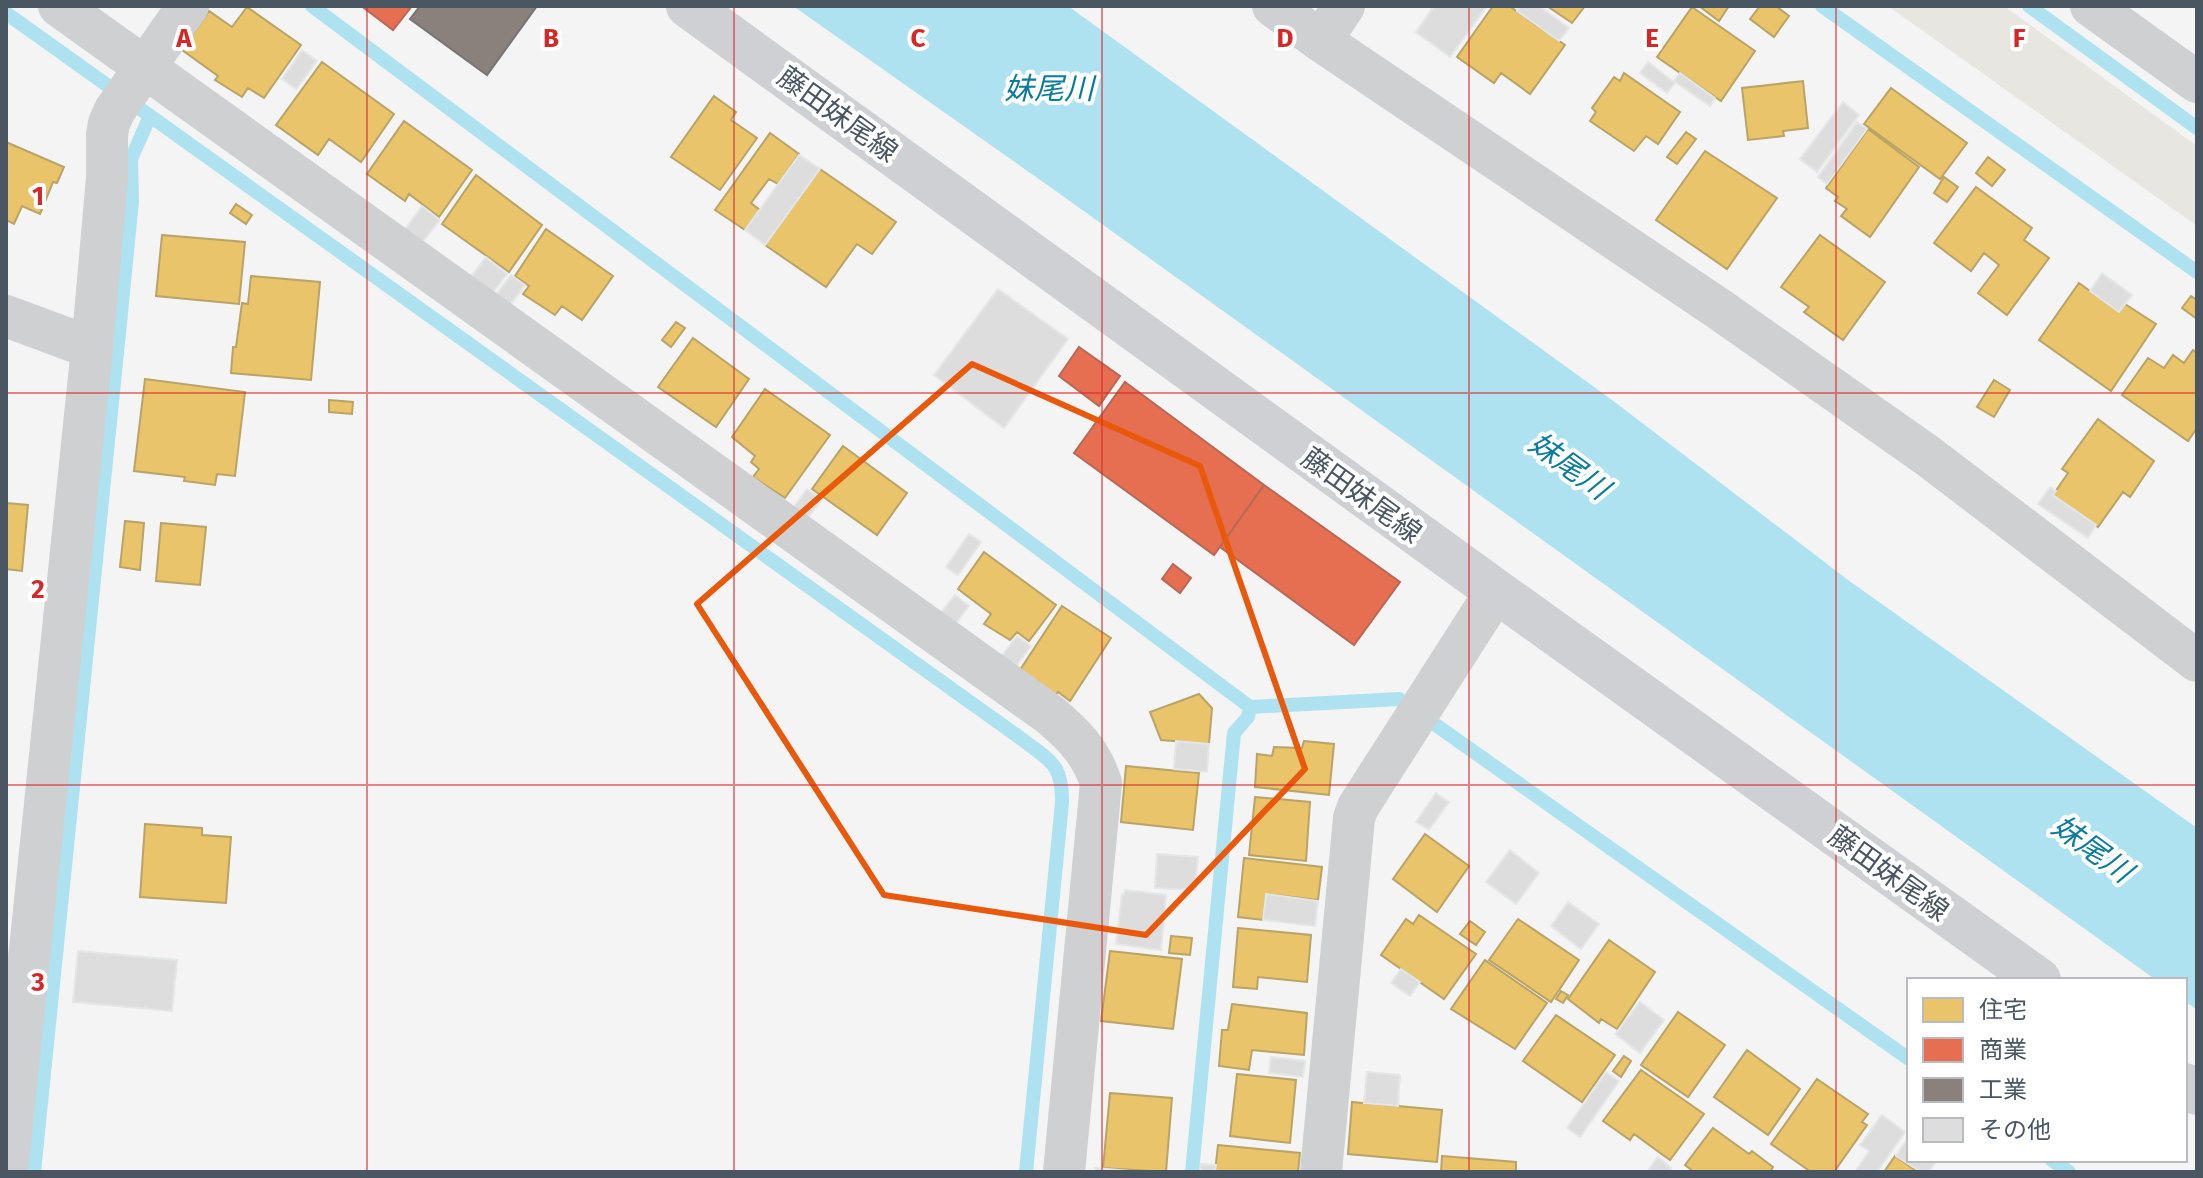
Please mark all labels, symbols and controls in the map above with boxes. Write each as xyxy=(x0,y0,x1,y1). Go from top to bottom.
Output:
text: A xyxy=(175,23,192,54)
text: B xyxy=(543,23,559,54)
text: C xyxy=(911,23,926,54)
text: D xyxy=(1277,23,1294,54)
text: E xyxy=(1645,23,1659,54)
text: F xyxy=(2013,23,2026,54)
street label: 藤田妹尾線 xyxy=(771,60,904,169)
water label: 妹尾川 xyxy=(1004,71,1097,107)
text: 1 xyxy=(32,181,44,212)
water label: 妹尾川 xyxy=(1522,425,1618,509)
street label: 藤田妹尾線 xyxy=(1295,441,1428,550)
text: 2 xyxy=(31,574,45,605)
water label: 妹尾川 xyxy=(2045,808,2141,892)
street label: 藤田妹尾線 xyxy=(1822,819,1955,928)
text: 3 xyxy=(30,967,45,998)
legend xyxy=(1907,978,2187,1162)
text: 住宅 xyxy=(1979,996,2027,1024)
text: 商業 xyxy=(1979,1036,2027,1064)
text: 工業 xyxy=(1979,1076,2027,1104)
text: その他 xyxy=(1979,1116,2051,1144)

